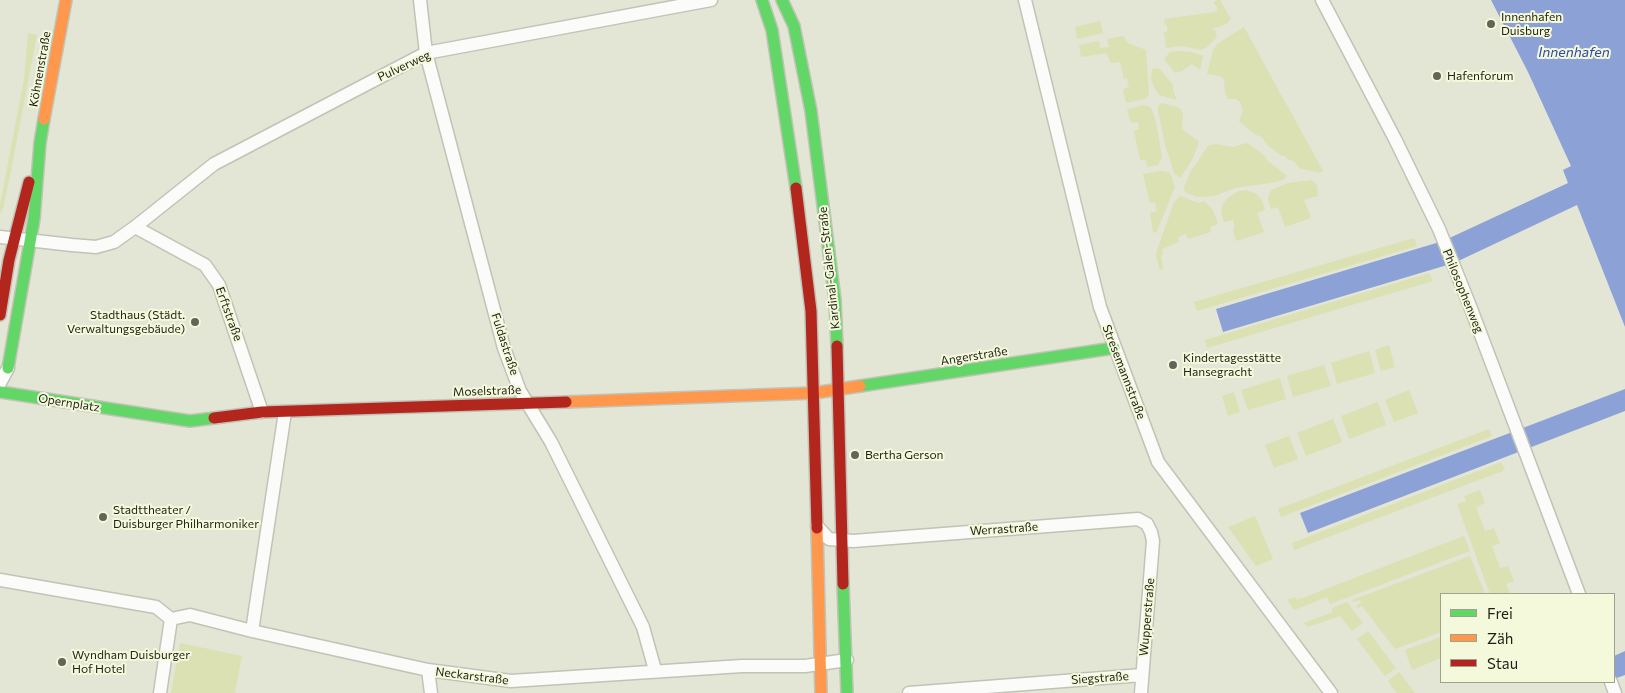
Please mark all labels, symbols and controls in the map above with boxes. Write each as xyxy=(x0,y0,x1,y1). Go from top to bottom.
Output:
place label: Innenhafen Duisburg xyxy=(1501,10,1562,38)
marker: Innenhafen Duisburg xyxy=(1485,18,1497,30)
street label: Köhnenstraße xyxy=(26,30,54,108)
water label: Innenhafen xyxy=(1538,44,1610,60)
street label: Pulverweg xyxy=(375,48,433,84)
place label: Hafenforum xyxy=(1447,69,1514,83)
marker: Hafenforum xyxy=(1431,70,1443,82)
street label: Kardinal-Galen-Straße xyxy=(815,206,843,330)
street label: Philosophenweg xyxy=(1440,247,1486,335)
street label: Erftstraße xyxy=(213,285,245,343)
place label: Stadthaus (Städt. Verwaltungsgebäude) xyxy=(67,308,185,336)
street label: Fuldastraße xyxy=(488,311,522,377)
marker: Stadthaus (Städt. Verwaltungsgebäude) xyxy=(189,316,201,328)
street label: Stresemannstraße xyxy=(1099,323,1149,421)
street label: Angerstraße xyxy=(940,344,1008,368)
place label: Kindertagesstätte Hansegracht xyxy=(1183,351,1281,379)
marker: Kindertagesstätte Hansegracht xyxy=(1167,359,1179,371)
street label: Moselstraße xyxy=(453,383,521,399)
street label: Opernplatz xyxy=(37,391,101,415)
place label: Bertha Gerson xyxy=(865,448,943,462)
marker: Bertha Gerson xyxy=(849,449,861,461)
place label: Stadttheater / Duisburger Philharmoniker xyxy=(113,503,259,531)
marker: Stadttheater / Duisburger Philharmoniker xyxy=(97,511,109,523)
street label: Werrastraße xyxy=(969,519,1039,539)
street label: Wupperstraße xyxy=(1136,577,1158,657)
legend xyxy=(1440,593,1615,683)
text: Frei xyxy=(1487,604,1513,622)
text: Zäh xyxy=(1487,629,1513,647)
place label: Wyndham Duisburger Hof Hotel xyxy=(72,648,190,676)
text: Stau xyxy=(1487,654,1518,672)
marker: Wyndham Duisburger Hof Hotel xyxy=(56,656,68,668)
street label: Neckarstraße xyxy=(435,664,509,688)
street label: Siegstraße xyxy=(1071,669,1129,687)

